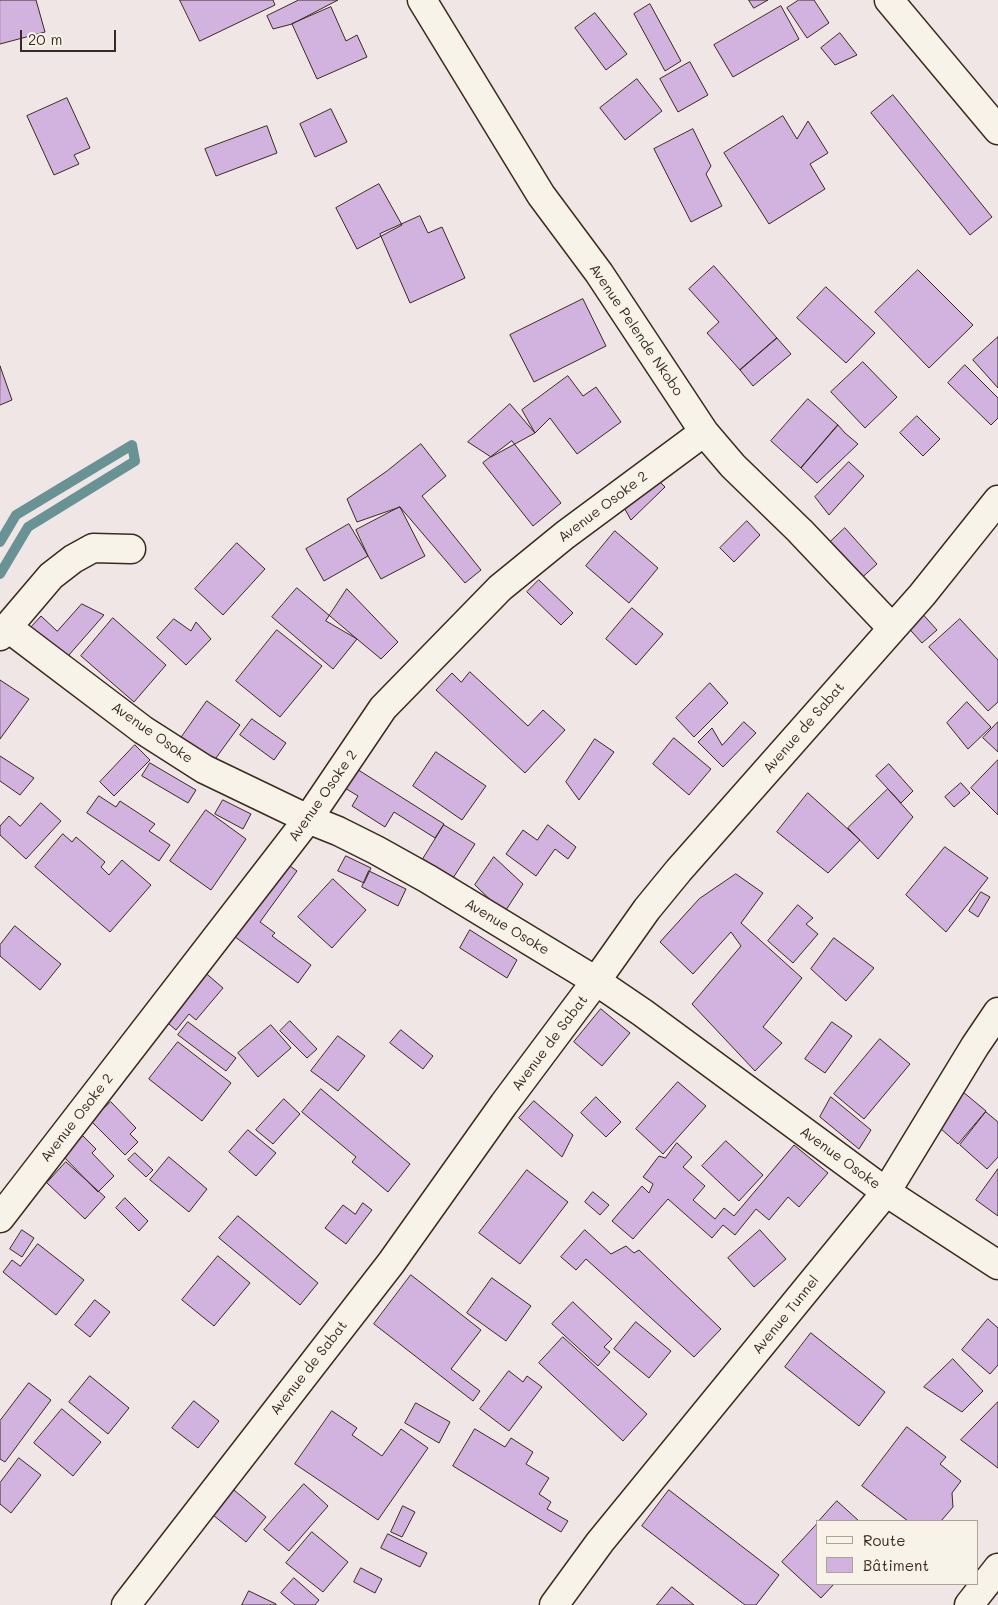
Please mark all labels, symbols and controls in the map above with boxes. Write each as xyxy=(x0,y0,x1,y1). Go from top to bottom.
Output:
scale bar xyxy=(22,20,119,52)
text: 20 m xyxy=(28,29,62,49)
street label: Avenue Pelende Nkobo xyxy=(586,261,686,399)
street label: Avenue Osoke 2 xyxy=(555,468,651,546)
street label: Avenue de Sabat xyxy=(760,679,848,777)
street label: Avenue Osoke xyxy=(108,699,196,767)
street label: Avenue Osoke 2 xyxy=(285,747,361,845)
street label: Avenue Osoke xyxy=(462,895,552,959)
street label: Avenue de Sabat xyxy=(509,992,591,1094)
street label: Avenue Osoke 2 xyxy=(37,1070,117,1166)
street label: Avenue Osoke xyxy=(797,1123,883,1193)
street label: Avenue Tunnel xyxy=(749,1272,823,1358)
street label: Avenue de Sabat xyxy=(267,1317,351,1419)
legend xyxy=(816,1520,978,1585)
text: Route xyxy=(863,1530,906,1550)
text: Bâtiment xyxy=(863,1555,929,1575)

